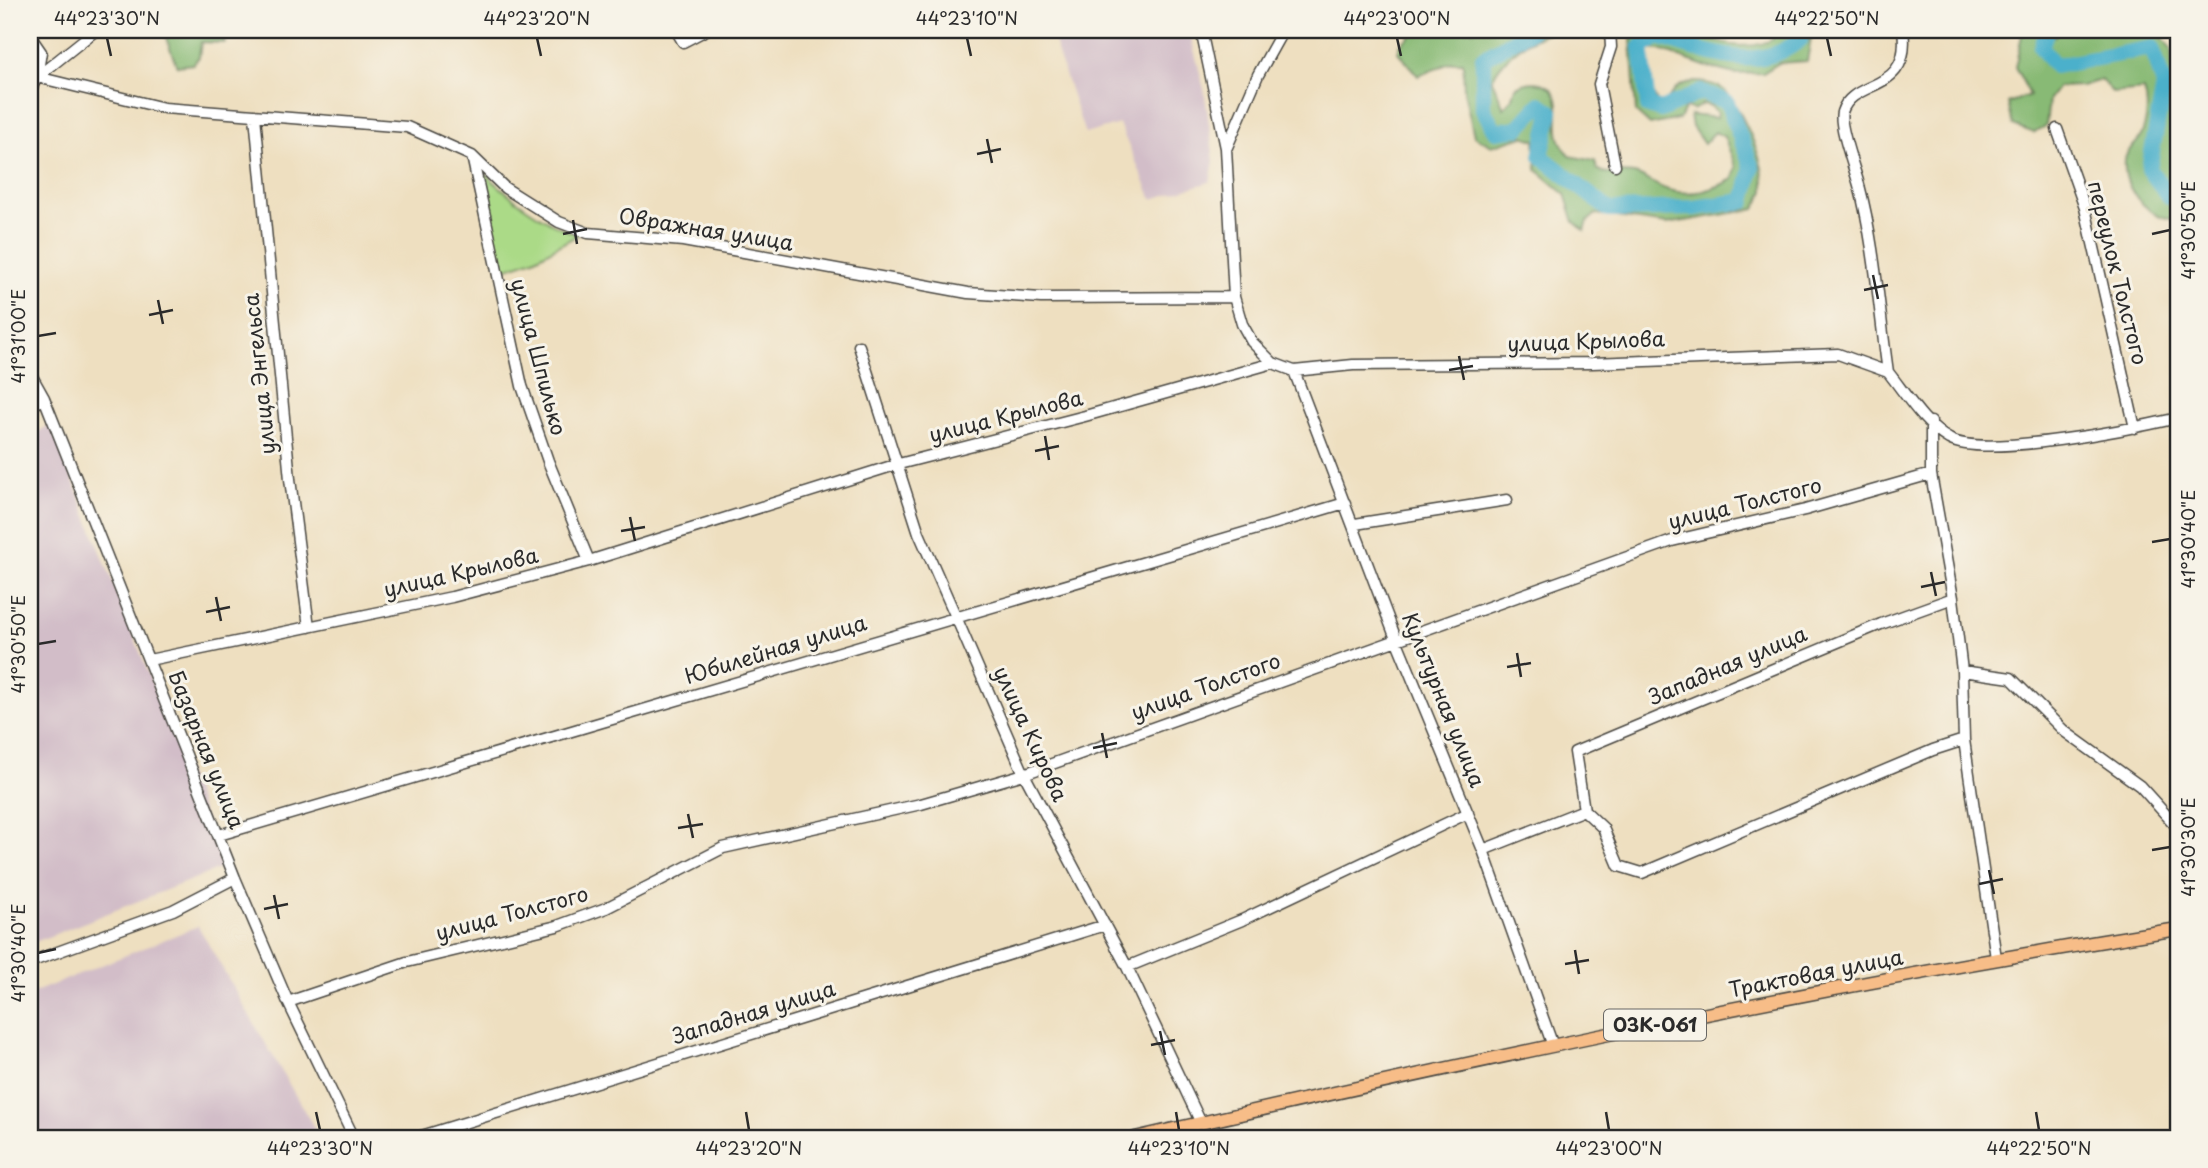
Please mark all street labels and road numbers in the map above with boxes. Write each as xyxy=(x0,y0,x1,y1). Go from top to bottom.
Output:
street label: переулок Толстого xyxy=(2081,177,2157,368)
street label: Овражная улица xyxy=(617,198,797,258)
street label: улица Шпилько xyxy=(504,274,576,439)
street label: улица Энгельса xyxy=(234,292,282,456)
street label: улица Крылова xyxy=(1507,321,1665,359)
street label: улица Крылова xyxy=(925,380,1086,450)
street label: улица Толстого xyxy=(1664,468,1825,537)
street label: улица Крылова xyxy=(380,538,541,604)
street label: Юбилейная улица xyxy=(681,605,871,691)
street label: Культурная улица xyxy=(1395,607,1495,792)
street label: Западная улица xyxy=(1643,616,1812,712)
street label: улица Толстого xyxy=(1126,643,1285,727)
street label: улица Кирова xyxy=(986,660,1077,806)
street label: Базарная улица xyxy=(162,665,254,834)
street label: улица Толстого xyxy=(431,876,592,948)
street label: Трактовая улица xyxy=(1726,939,1906,1005)
street label: Западная улица xyxy=(668,971,840,1051)
road number: 03К-061 xyxy=(1604,1009,1706,1040)

